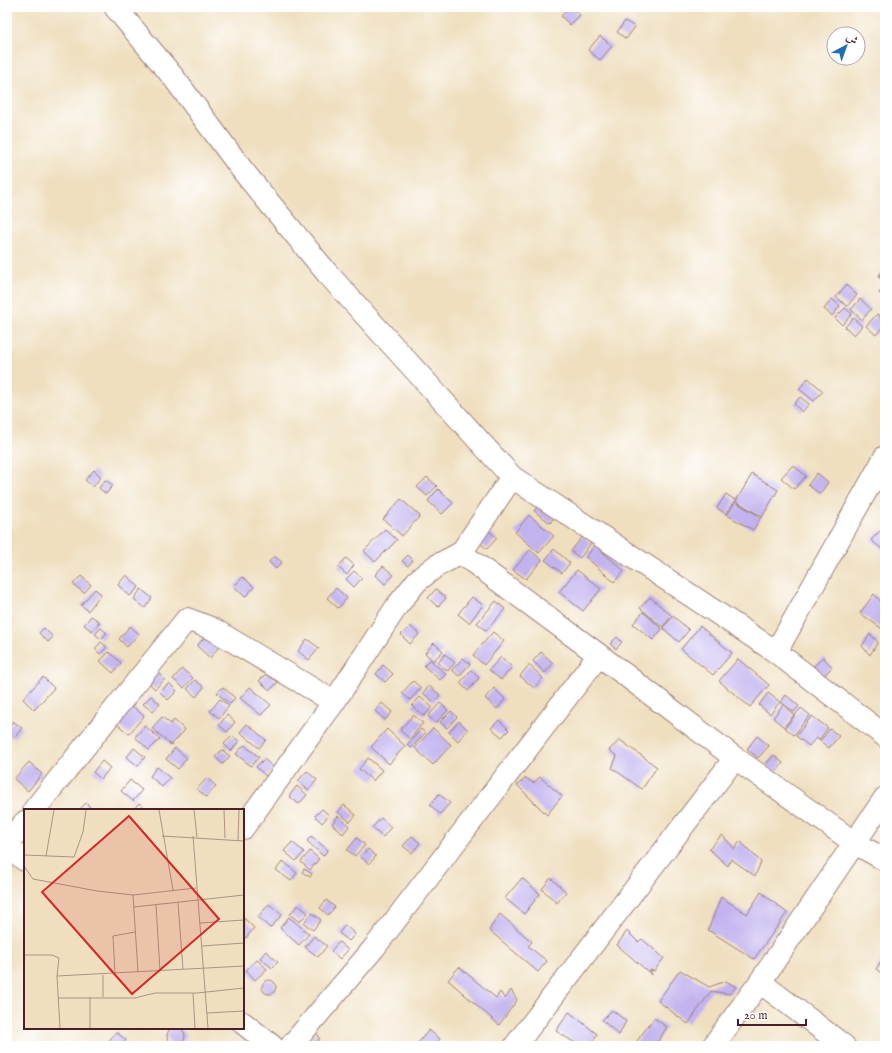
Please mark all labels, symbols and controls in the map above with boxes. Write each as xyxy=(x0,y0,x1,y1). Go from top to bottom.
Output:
north arrow xyxy=(826,26,866,66)
text: ش xyxy=(843,30,861,48)
inset map xyxy=(24,809,244,1029)
scale bar xyxy=(738,1001,806,1027)
text: 20 m xyxy=(744,1008,767,1023)

